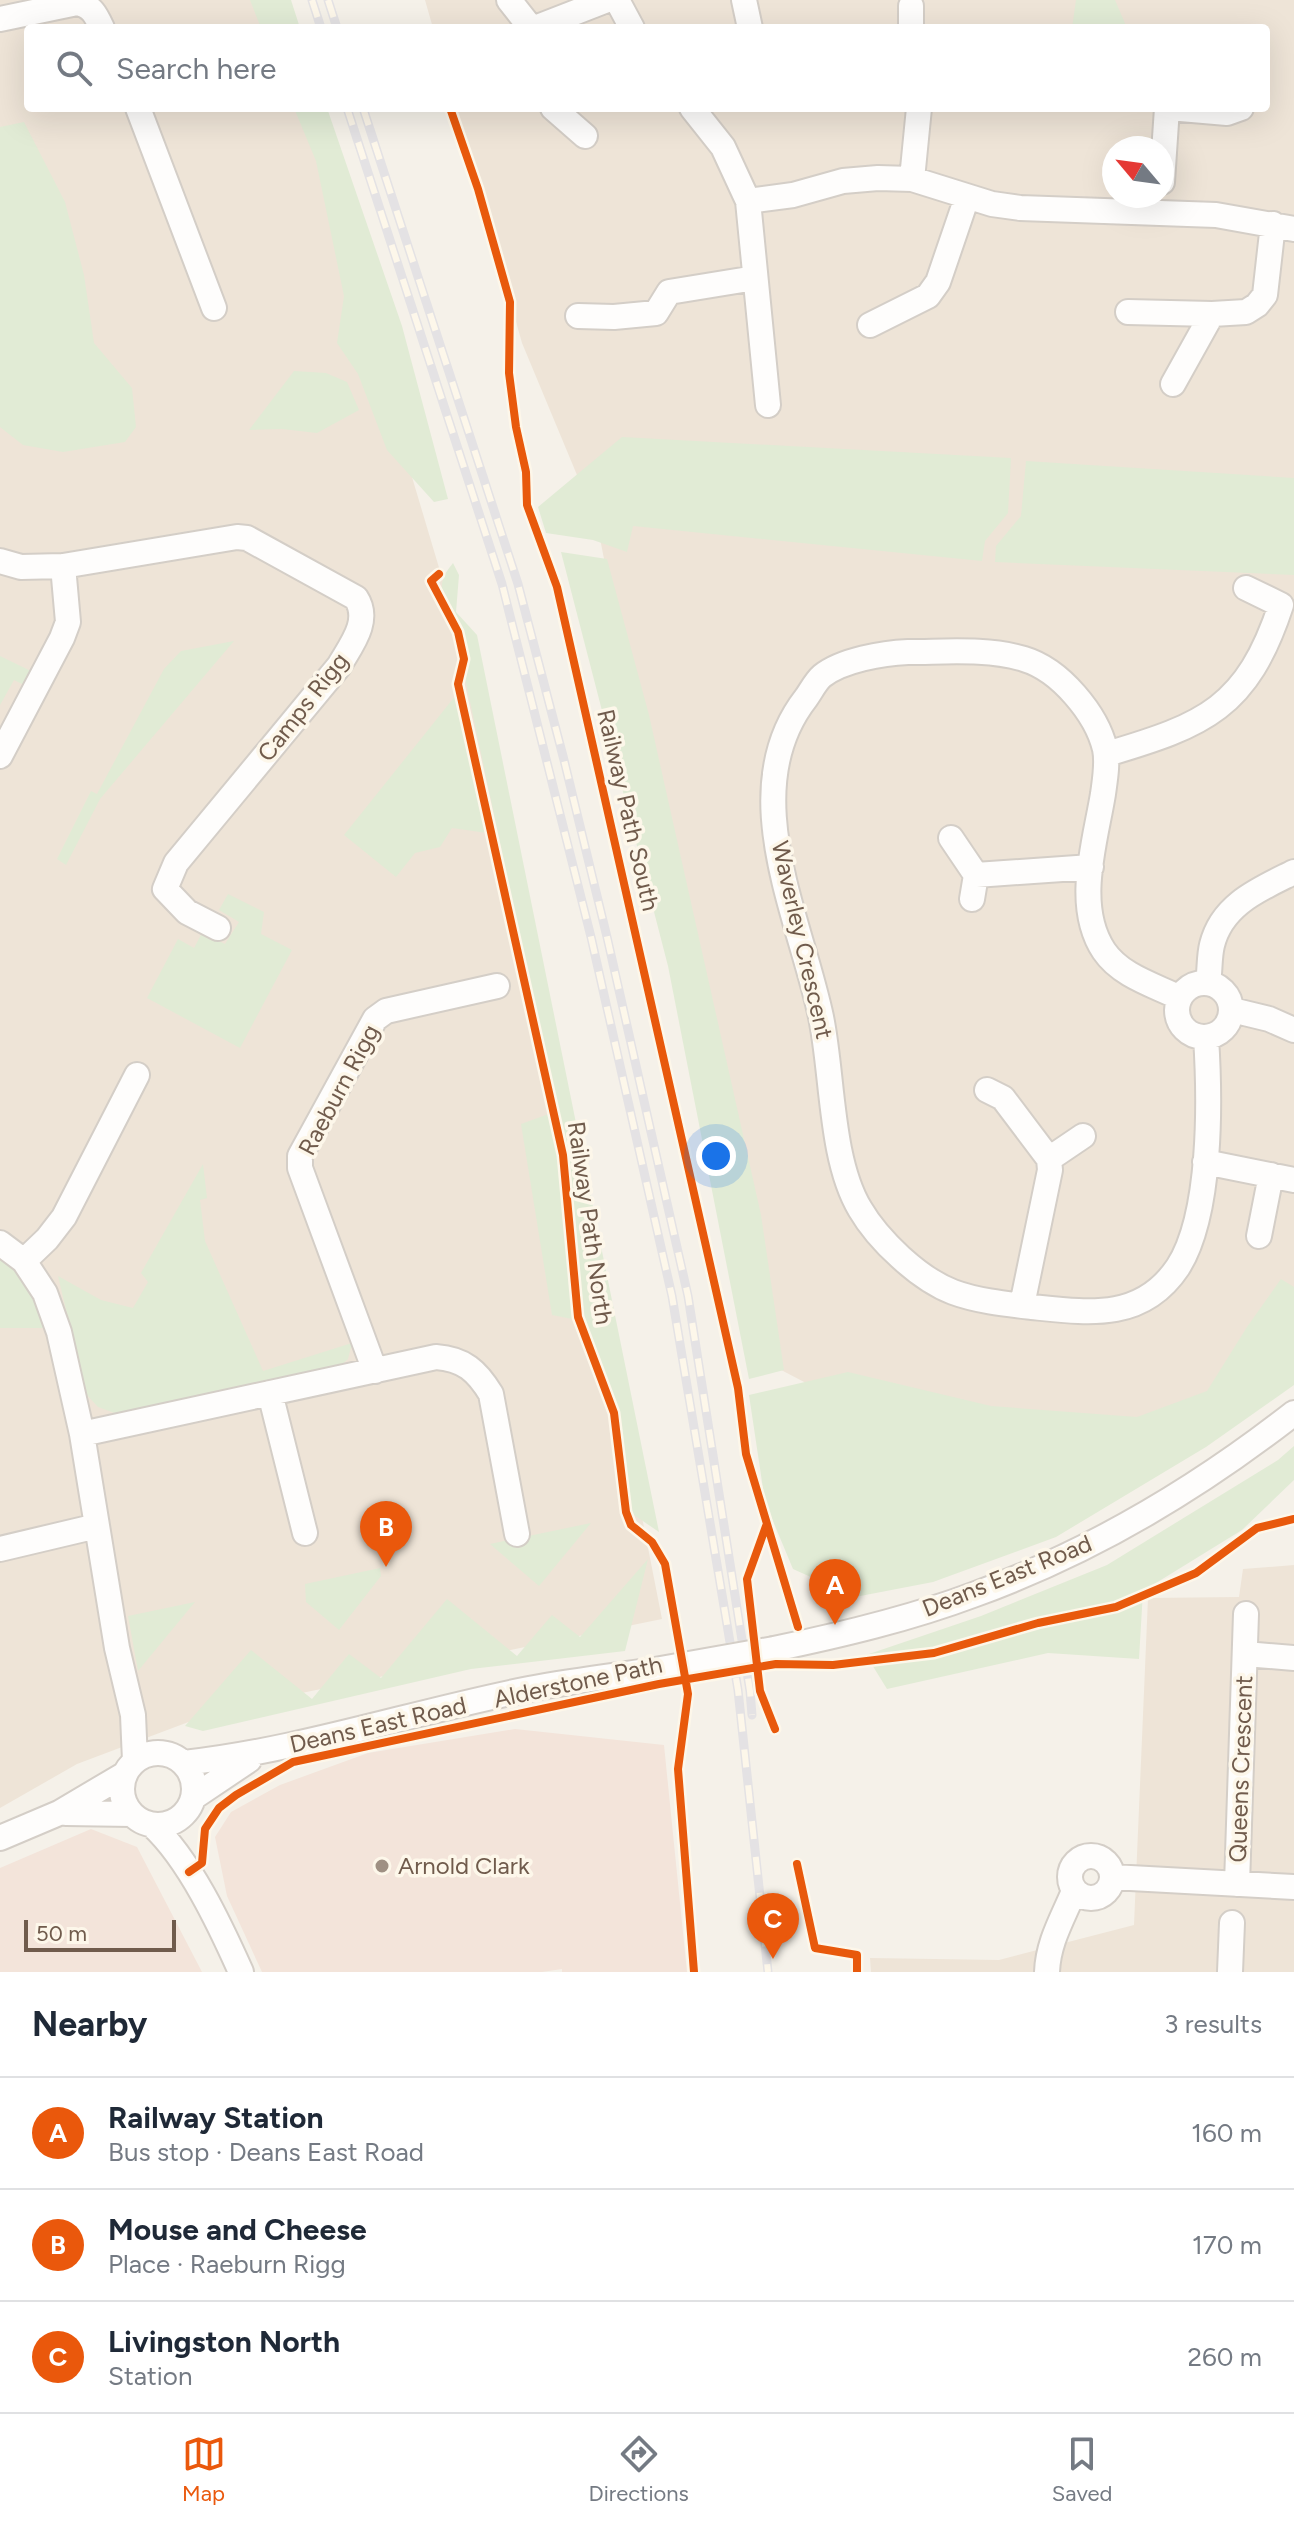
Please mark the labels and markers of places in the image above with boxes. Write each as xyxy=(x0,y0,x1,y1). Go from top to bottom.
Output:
pin: B xyxy=(360,1501,412,1567)
pin: A xyxy=(809,1559,861,1625)
place label: Arnold Clark xyxy=(398,1851,530,1880)
marker: Arnold Clark xyxy=(373,1857,391,1875)
pin: C xyxy=(747,1893,799,1959)

